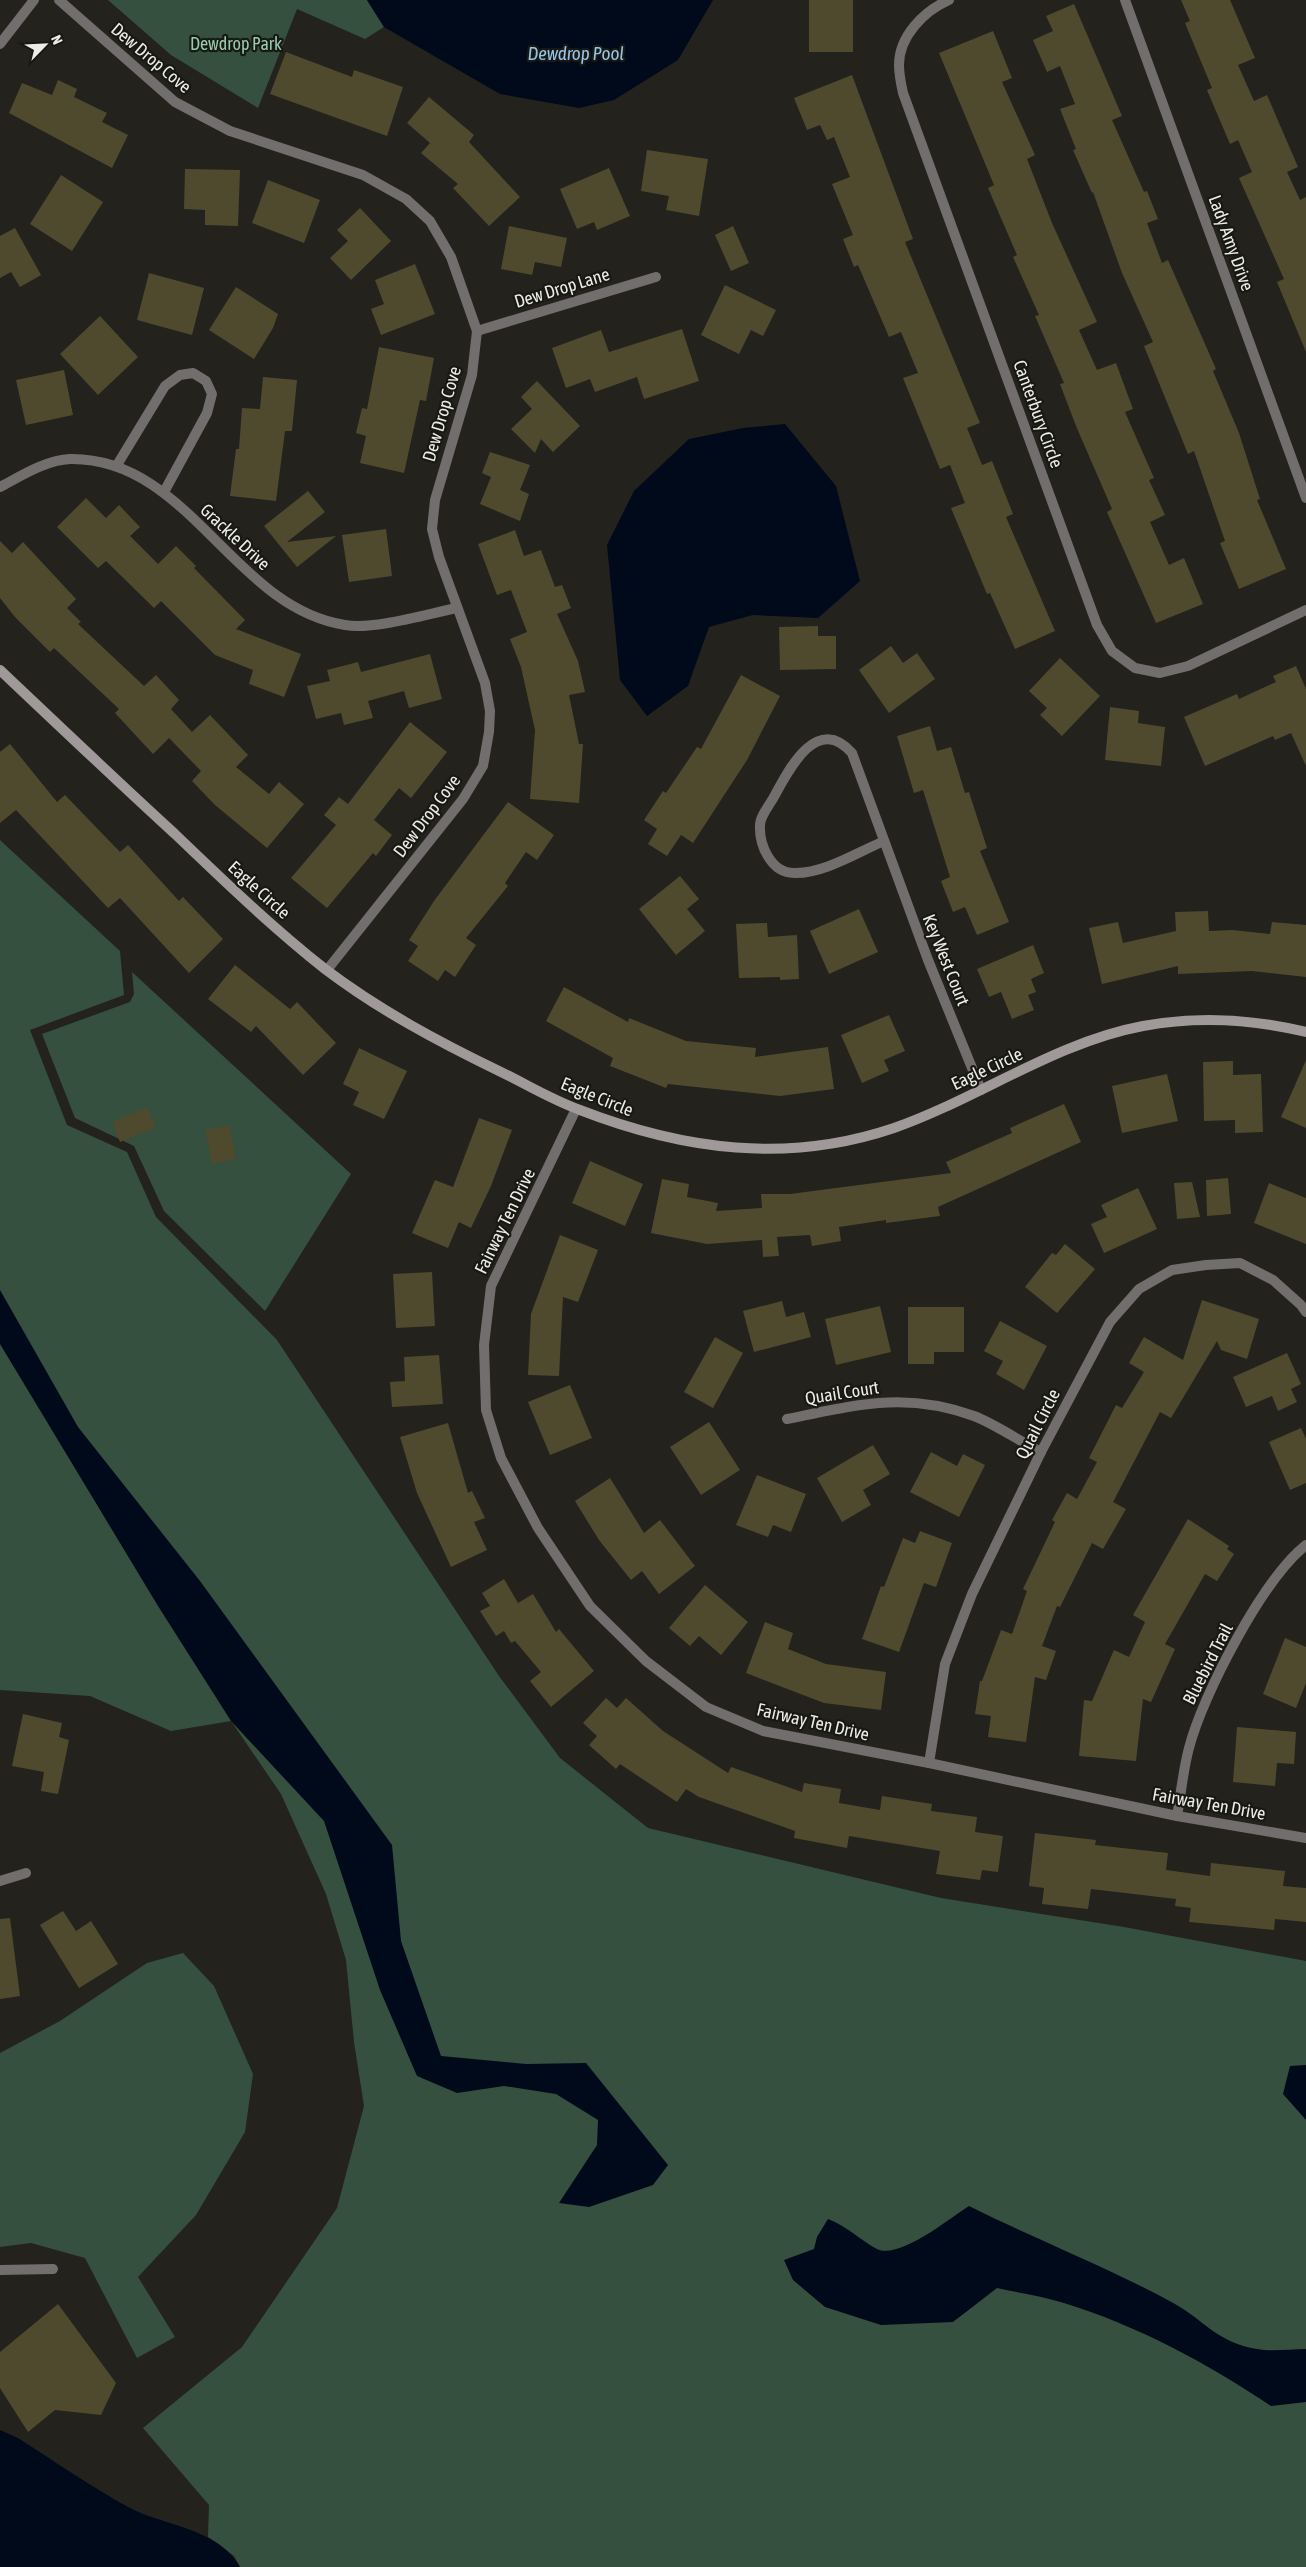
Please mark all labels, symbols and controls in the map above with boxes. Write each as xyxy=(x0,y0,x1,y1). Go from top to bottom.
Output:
street label: Dew Drop Cove xyxy=(107,18,196,97)
north arrow xyxy=(20,20,70,70)
text: N xyxy=(48,33,66,47)
park label: Dewdrop Park xyxy=(190,33,282,54)
water label: Dewdrop Pool xyxy=(528,42,624,64)
street label: Lady Amy Drive xyxy=(1204,192,1258,294)
street label: Dew Drop Lane xyxy=(512,263,612,312)
street label: Canterbury Circle xyxy=(1009,357,1068,471)
street label: Dew Drop Cove xyxy=(418,364,465,464)
street label: Grackle Drive xyxy=(196,499,275,574)
street label: Dew Drop Cove xyxy=(389,770,464,861)
street label: Eagle Circle xyxy=(224,856,295,923)
street label: Key West Court xyxy=(919,911,974,1009)
street label: Eagle Circle xyxy=(948,1043,1026,1094)
street label: Eagle Circle xyxy=(558,1073,636,1121)
street label: Fairway Ten Drive xyxy=(470,1165,539,1277)
street label: Quail Court xyxy=(803,1376,880,1409)
street label: Quail Circle xyxy=(1011,1385,1064,1462)
street label: Bluebird Trail xyxy=(1178,1620,1237,1708)
street label: Fairway Ten Drive xyxy=(755,1698,871,1745)
street label: Fairway Ten Drive xyxy=(1151,1783,1267,1824)

